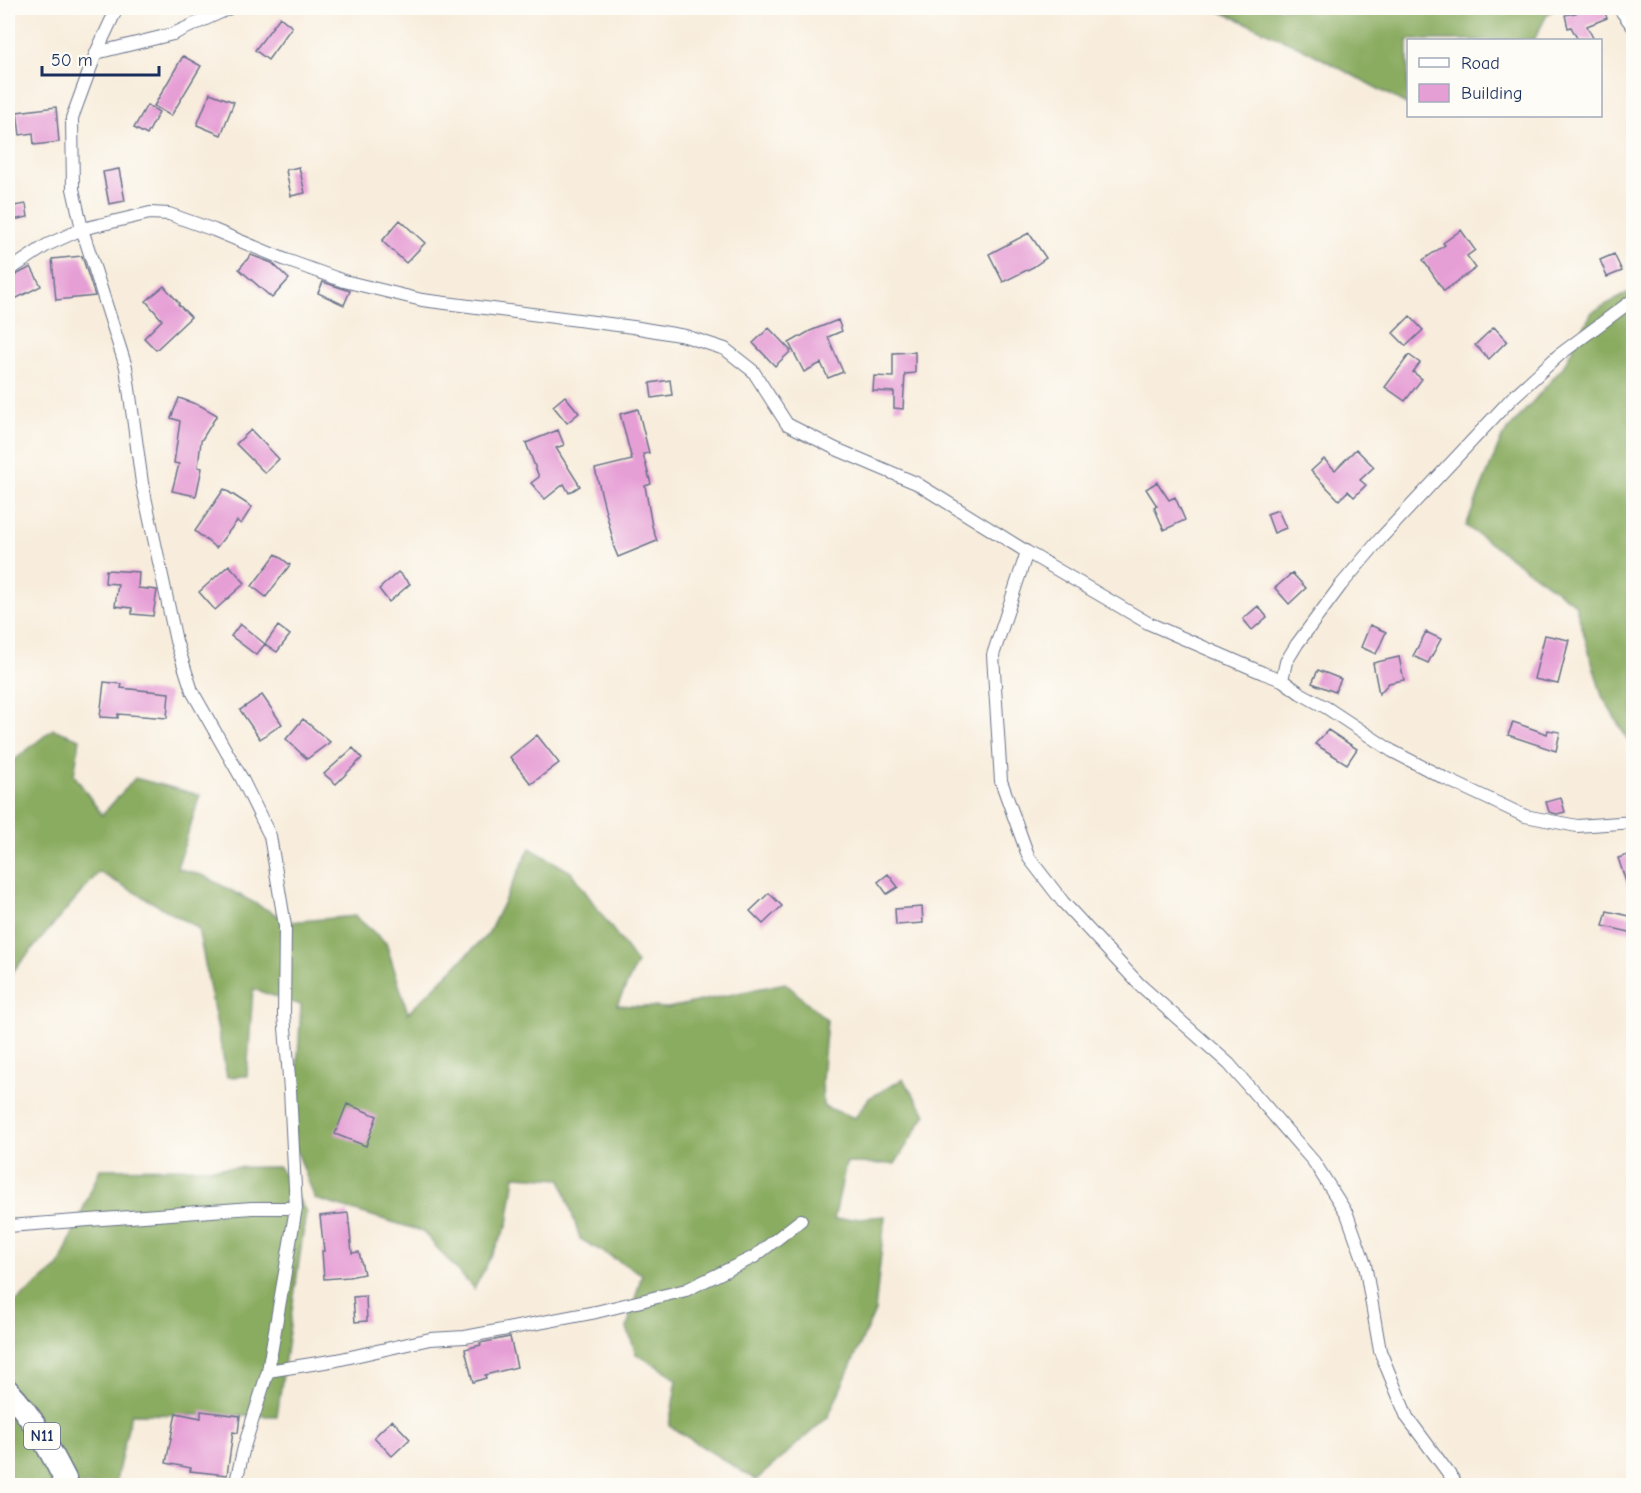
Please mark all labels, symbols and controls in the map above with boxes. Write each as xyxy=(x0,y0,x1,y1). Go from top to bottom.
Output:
scale bar xyxy=(42,39,159,77)
legend xyxy=(1407,39,1602,117)
text: 50 m xyxy=(51,50,93,71)
text: Road xyxy=(1461,53,1500,74)
text: Building xyxy=(1461,83,1523,104)
road number: N11 xyxy=(24,1423,60,1449)

